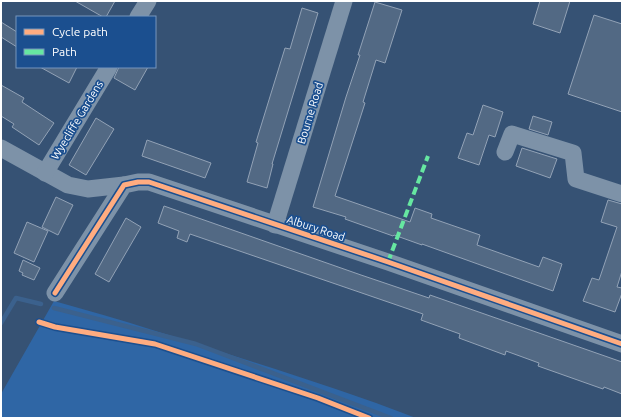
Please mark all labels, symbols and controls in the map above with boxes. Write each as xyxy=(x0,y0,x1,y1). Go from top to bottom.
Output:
legend xyxy=(16,16,156,68)
text: Cycle path xyxy=(52,25,108,38)
text: Path xyxy=(52,45,77,58)
street label: Wyecliffe Gardens xyxy=(49,78,105,162)
street label: Bourne Road xyxy=(295,81,325,145)
street label: Albury Road xyxy=(285,213,347,243)

